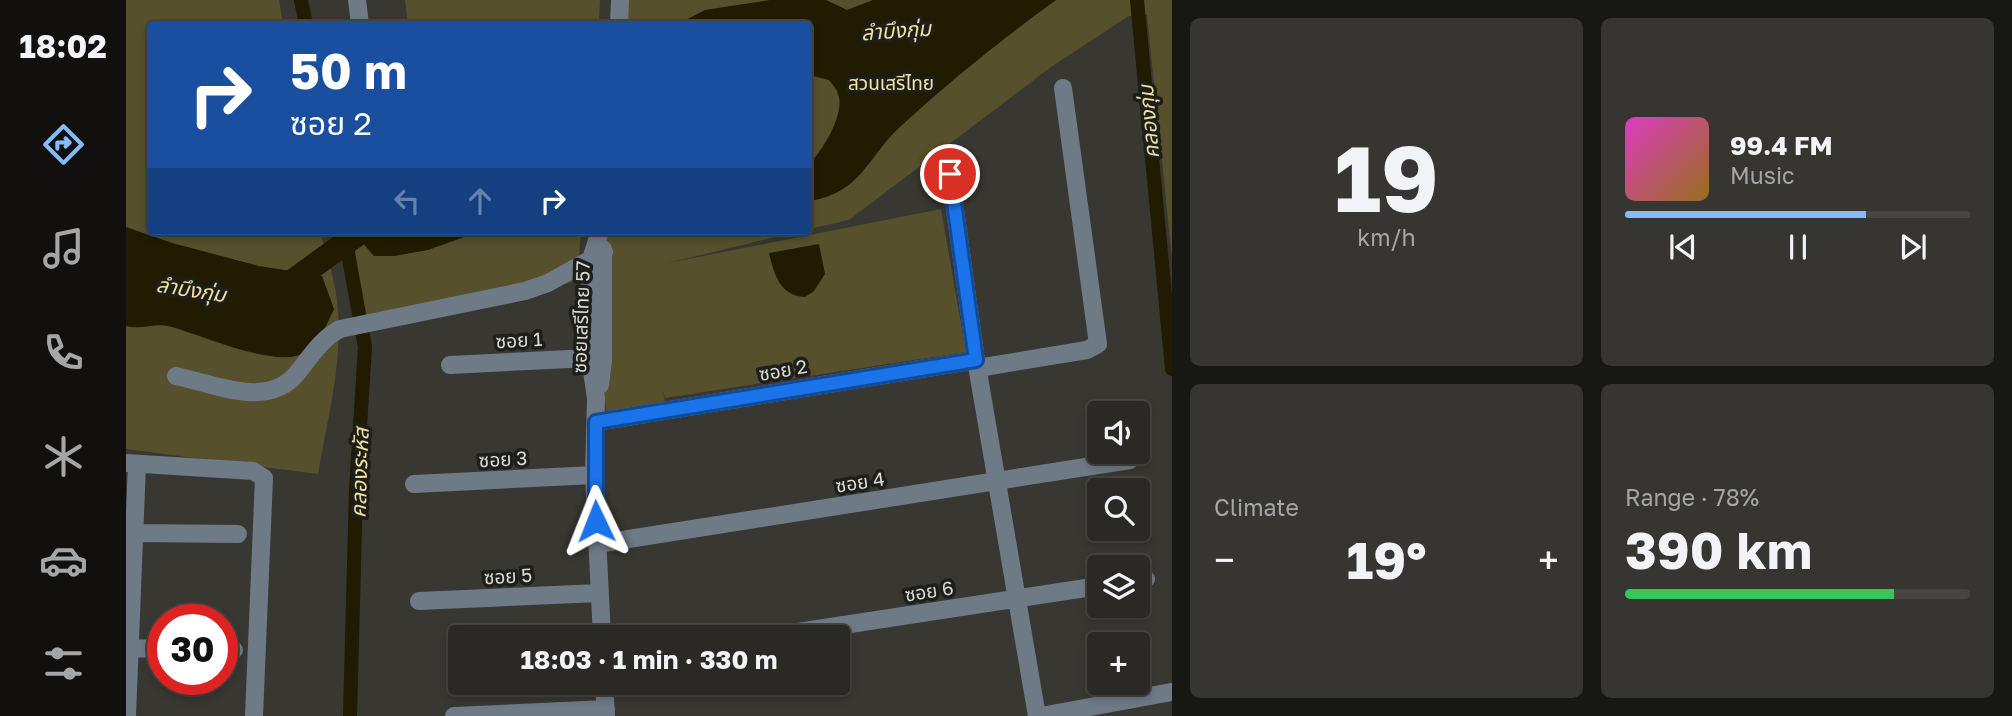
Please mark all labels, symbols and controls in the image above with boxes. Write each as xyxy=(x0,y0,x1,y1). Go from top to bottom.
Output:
water label: ลำบึงกุ่ม xyxy=(860,14,934,46)
text: 18:02 xyxy=(19,27,107,65)
text: 50 m xyxy=(290,41,407,100)
icon: right xyxy=(175,49,266,140)
park label: สวนเสรีไทย xyxy=(848,71,934,94)
water label: คลองกุ่ม xyxy=(1132,82,1165,160)
text: ซอย 2 xyxy=(290,104,372,142)
icon: directions xyxy=(39,120,88,169)
text: 19 xyxy=(1334,123,1439,232)
text: 99.4 FM xyxy=(1730,130,1833,161)
pin xyxy=(920,144,980,204)
icon: arrive xyxy=(931,155,969,193)
text: Music xyxy=(1730,161,1795,189)
icon: left xyxy=(388,182,426,220)
icon: ahead xyxy=(461,182,499,220)
icon: right xyxy=(534,182,572,220)
text: km/h xyxy=(1357,223,1416,251)
icon: music xyxy=(39,224,88,273)
icon: previous xyxy=(1664,228,1702,266)
icon: pause xyxy=(1779,228,1817,266)
icon: next xyxy=(1894,228,1932,266)
street label: ซอยเสรีไทย 57 xyxy=(567,260,594,374)
water label: ลำบึงกุ่ม xyxy=(154,271,230,309)
street label: ซอย 1 xyxy=(495,327,543,352)
icon: phone xyxy=(39,328,88,377)
street label: ซอย 2 xyxy=(757,354,809,385)
map controls xyxy=(1087,401,1150,695)
button: sound xyxy=(1087,401,1150,464)
water label: คลองระหัส xyxy=(344,425,374,518)
icon: climate xyxy=(39,432,88,481)
street label: ซอย 3 xyxy=(478,446,528,471)
street label: ซอย 4 xyxy=(834,466,886,497)
button: search xyxy=(1087,478,1150,541)
text: Range · 78% xyxy=(1625,483,1759,511)
position arrow xyxy=(559,484,633,558)
text: Climate xyxy=(1214,493,1299,521)
text: 390 km xyxy=(1625,518,1812,580)
text: 19° xyxy=(1346,528,1427,590)
icon: car xyxy=(39,536,88,585)
text: − xyxy=(1214,537,1235,582)
text: + xyxy=(1538,537,1559,582)
button: layers xyxy=(1087,555,1150,618)
street label: ซอย 5 xyxy=(483,563,533,588)
street label: ซอย 6 xyxy=(903,575,955,606)
speed limit sign: 30 xyxy=(147,604,238,695)
button: + xyxy=(1087,632,1150,695)
icon: filters xyxy=(39,639,88,688)
text: 18:03 · 1 min · 330 m xyxy=(520,644,778,675)

